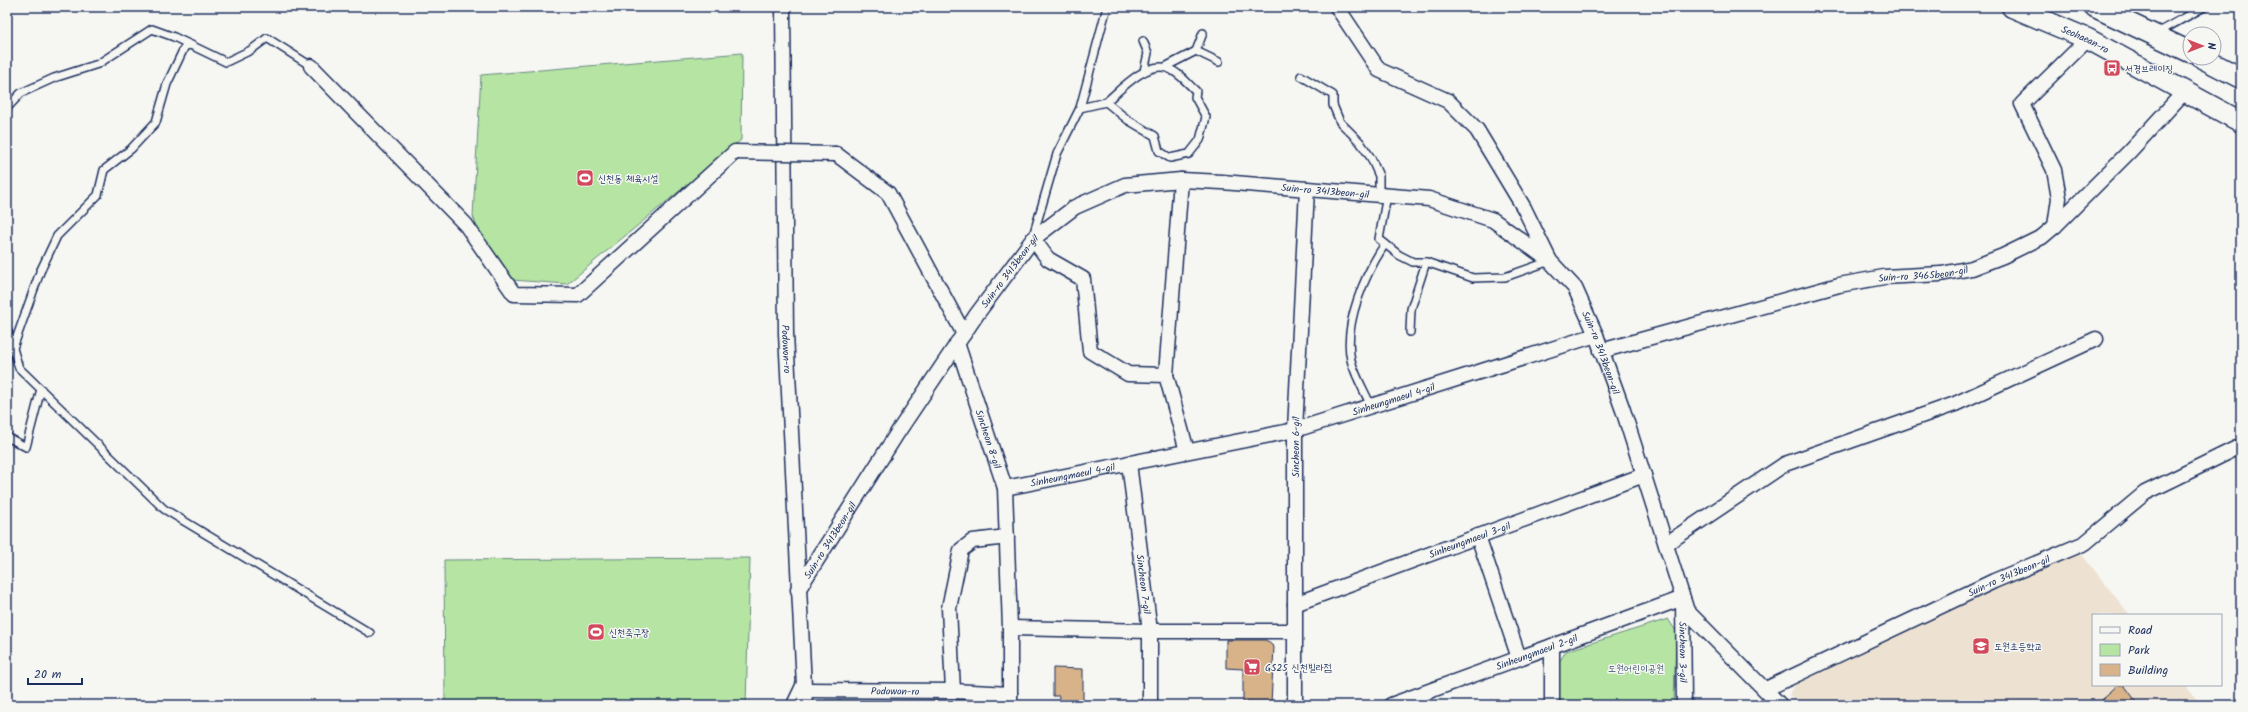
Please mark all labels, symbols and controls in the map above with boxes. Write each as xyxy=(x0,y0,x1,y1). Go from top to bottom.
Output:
street label: Seohaean-ro xyxy=(2059,22,2112,58)
north arrow xyxy=(2182,26,2222,66)
text: N xyxy=(2202,43,2220,50)
bus stop icon: 서경브레이징 xyxy=(2102,58,2122,78)
place label: 서경브레이징 xyxy=(2125,61,2173,77)
sports icon: 신천동 체육시설 xyxy=(575,168,595,188)
place label: 신천동 체육시설 xyxy=(598,171,658,187)
street label: Suin-ro 3413beon-gil xyxy=(1281,180,1370,203)
street label: Suin-ro 3413beon-gil xyxy=(977,230,1042,311)
street label: Suin-ro 3465beon-gil xyxy=(1877,262,1970,287)
street label: Suin-ro 3413beon-gil xyxy=(1577,308,1624,397)
street label: Podowon-ro xyxy=(777,325,795,374)
street label: Sinheungmaeul 4-gil xyxy=(1350,379,1438,420)
street label: Sincheon 8-gil xyxy=(971,407,1005,471)
street label: Sincheon 6-gil xyxy=(1288,416,1305,478)
street label: Sinheungmaeul 4-gil xyxy=(1029,459,1117,492)
street label: Suin-ro 3413beon-gil xyxy=(800,499,861,582)
street label: Sinheungmaeul 3-gil xyxy=(1427,518,1514,563)
street label: Suin-ro 3413beon-gil xyxy=(1965,551,2053,601)
street label: Sincheon 7-gil xyxy=(1131,553,1155,616)
legend xyxy=(2092,614,2222,686)
street label: Sincheon 3-gil xyxy=(1674,621,1691,683)
text: Road xyxy=(2128,621,2153,640)
sports icon: 신천축구장 xyxy=(586,622,606,642)
place label: 신천축구장 xyxy=(609,625,649,641)
street label: Sinheungmaeul 2-gil xyxy=(1494,630,1581,675)
school or university icon: 도원초등학교 xyxy=(1971,636,1991,656)
place label: 도원초등학교 xyxy=(1994,639,2042,655)
text: Park xyxy=(2128,641,2150,660)
supermarket icon: GS25 신천빌라점 xyxy=(1242,657,1262,677)
scale bar xyxy=(28,660,82,686)
place label: GS25 신천빌라점 xyxy=(1265,660,1332,676)
park label: 도원어린이공원 xyxy=(1608,661,1664,677)
text: Building xyxy=(2128,661,2168,680)
text: 20 m xyxy=(34,665,62,684)
street label: Podowon-ro xyxy=(871,683,920,700)

